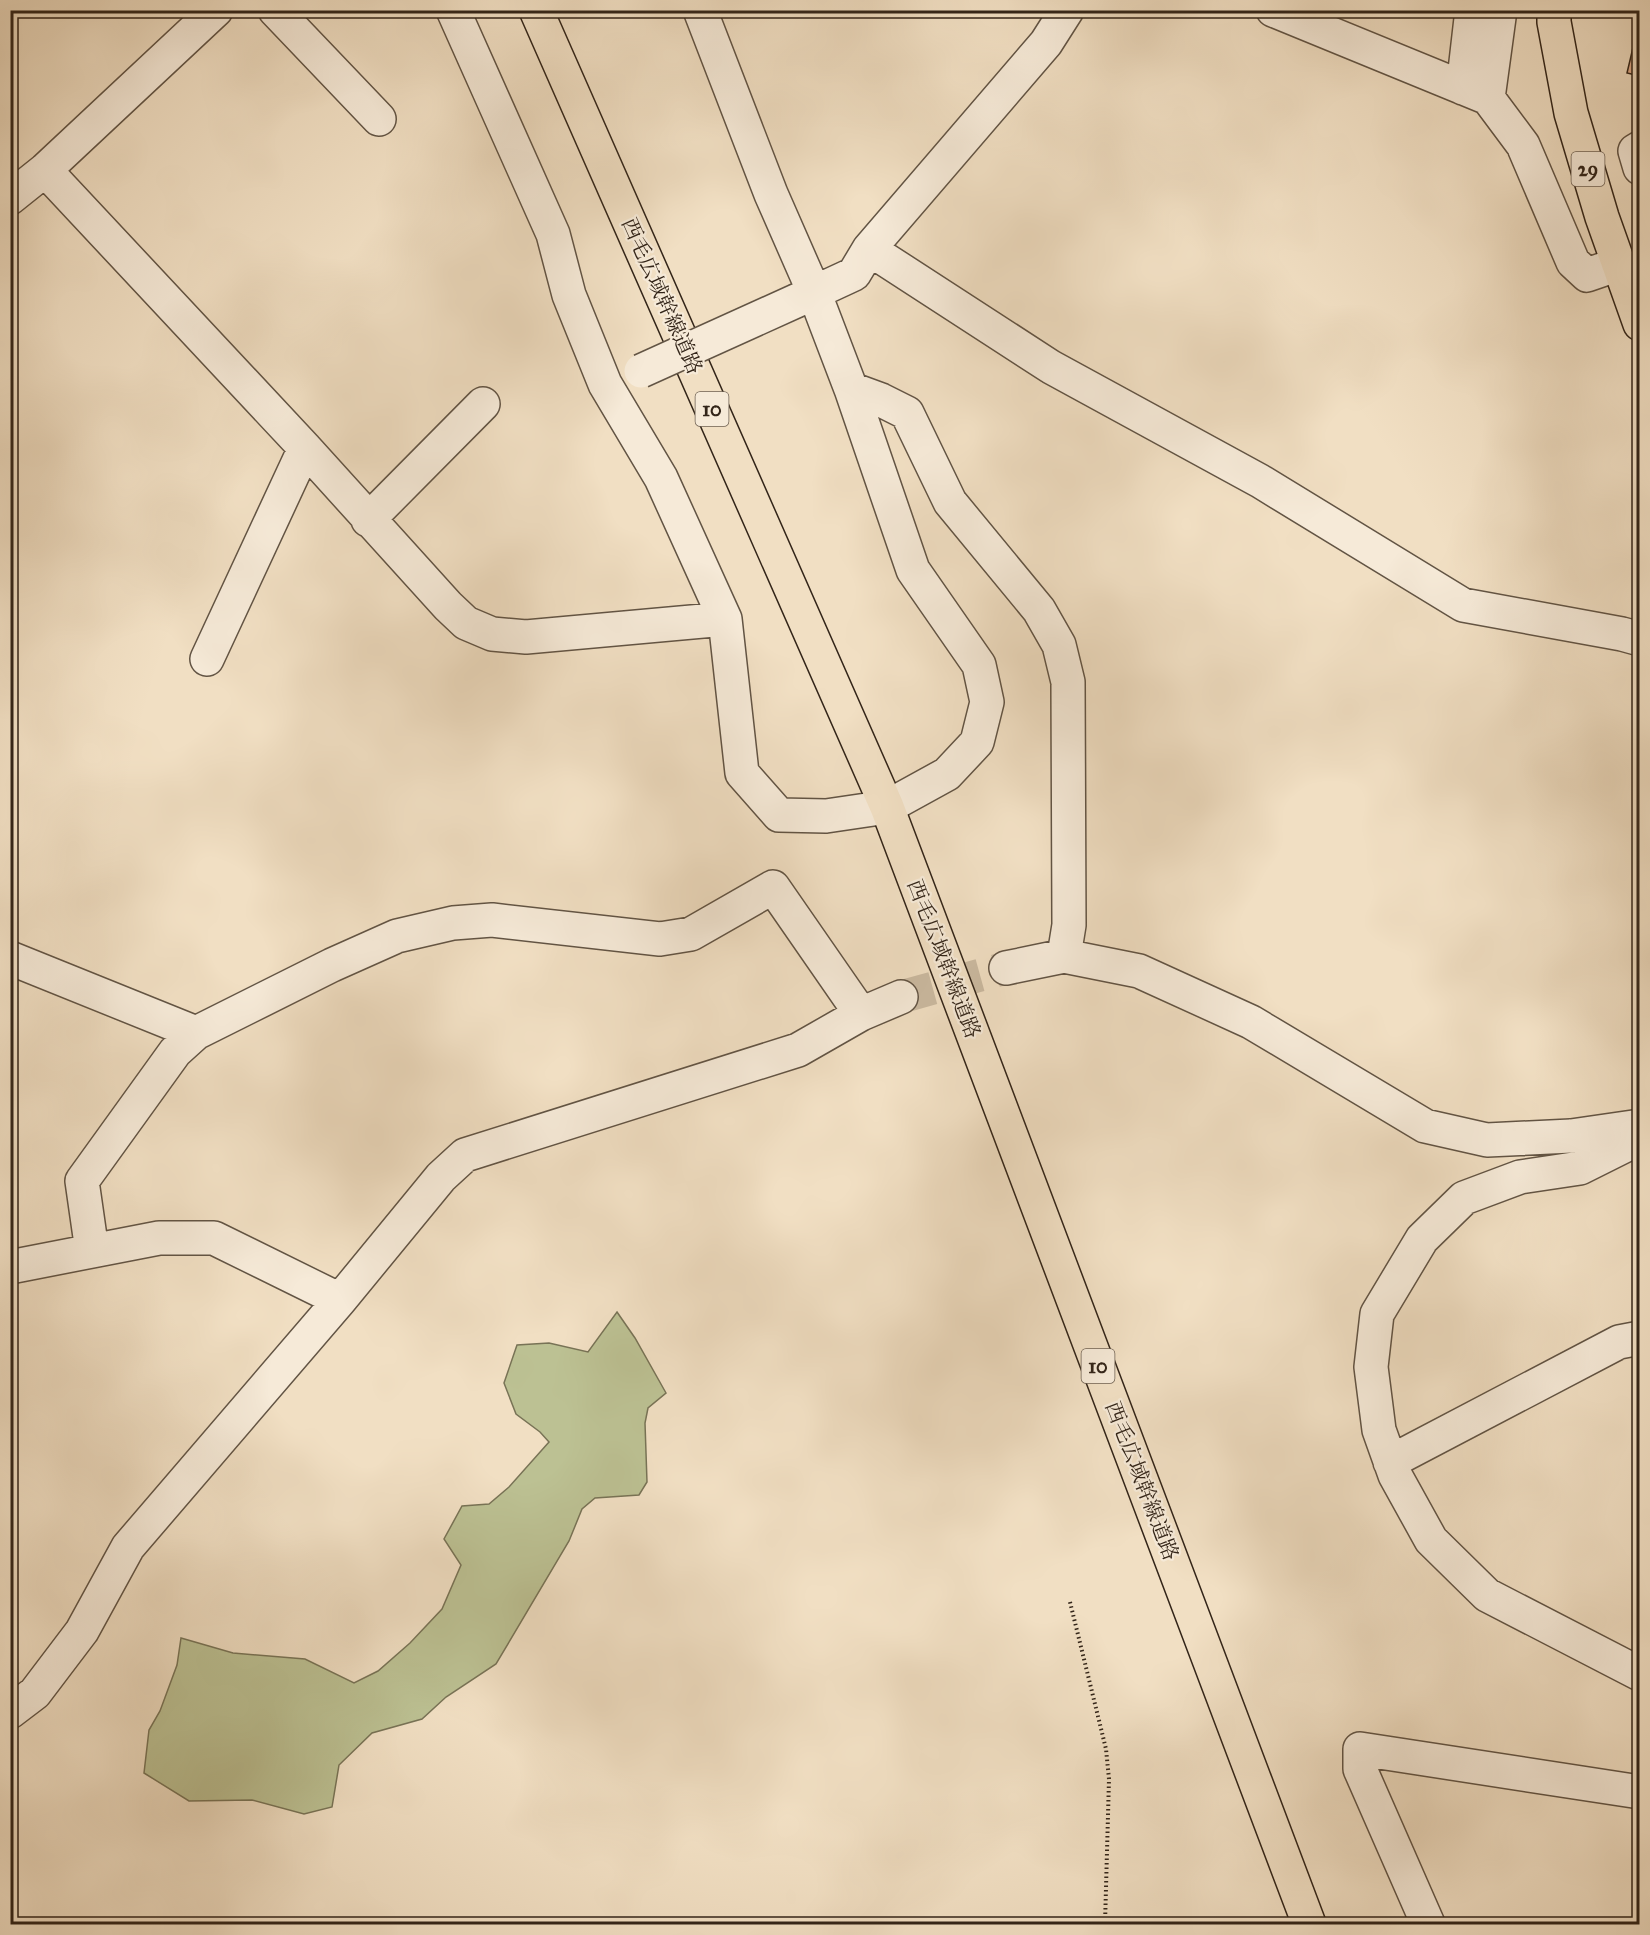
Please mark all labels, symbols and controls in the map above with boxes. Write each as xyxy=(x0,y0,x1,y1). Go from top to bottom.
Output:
road number: 29 xyxy=(1572,152,1604,186)
street label: 西毛広域幹線道路 xyxy=(616,214,708,378)
road number: 10 xyxy=(696,392,728,426)
street label: 西毛広域幹線道路 xyxy=(902,876,986,1042)
road number: 10 xyxy=(1082,1349,1114,1383)
street label: 西毛広域幹線道路 xyxy=(1100,1398,1184,1564)

